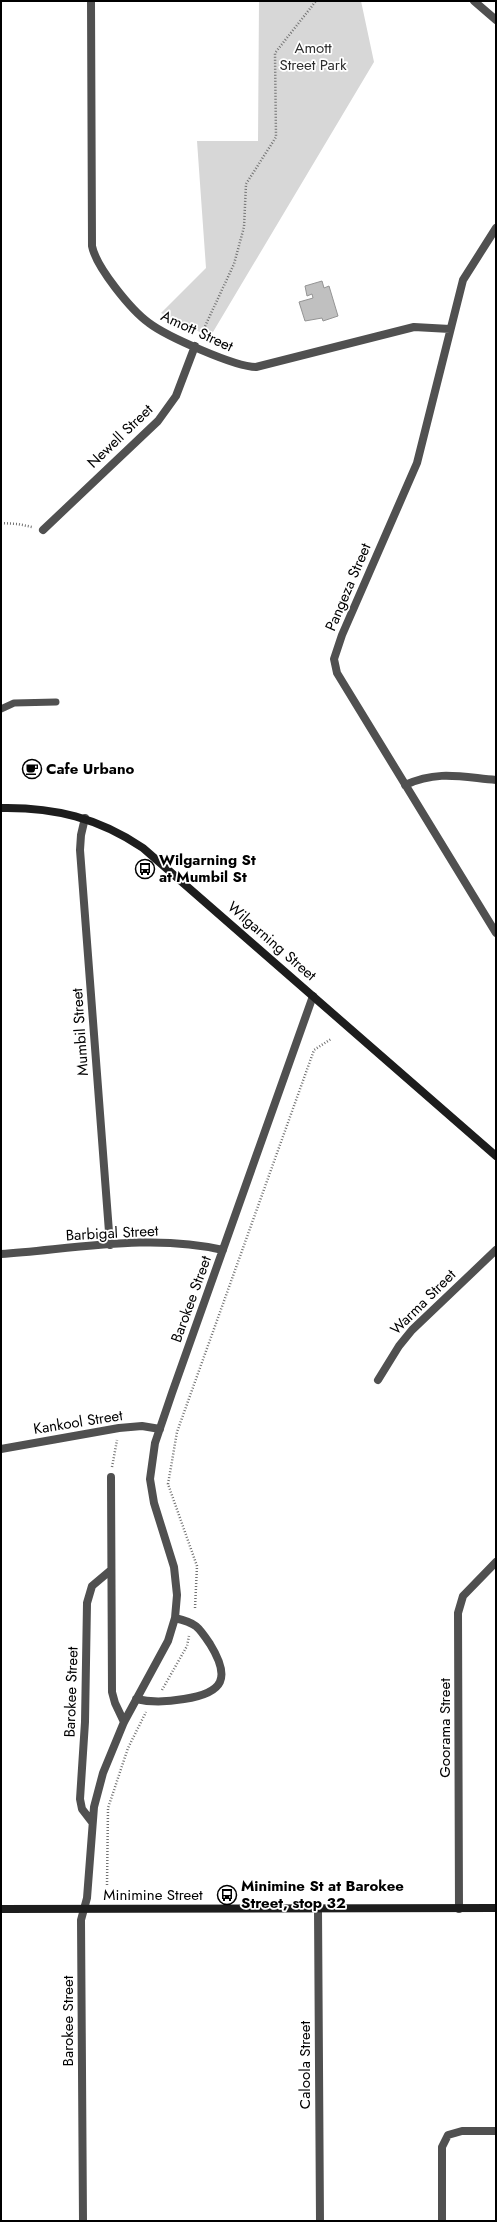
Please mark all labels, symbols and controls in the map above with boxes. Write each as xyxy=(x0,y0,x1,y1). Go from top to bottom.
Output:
park label: Amott Street Park xyxy=(279,37,347,76)
street label: Amott Street xyxy=(157,305,237,357)
street label: Newell Street xyxy=(82,399,158,473)
street label: Pangeza Street xyxy=(320,539,377,634)
cafe icon: Cafe Urbano xyxy=(21,758,43,780)
place label: Cafe Urbano xyxy=(46,758,135,780)
place label: Wilgarning St at Mumbil St xyxy=(159,849,256,888)
bus stop icon: Wilgarning St at Mumbil St xyxy=(134,858,156,880)
street label: Wilgarning Street xyxy=(223,896,322,986)
street label: Mumbil Street xyxy=(66,987,94,1077)
street label: Barbigal Street xyxy=(65,1220,159,1246)
street label: Barokee Street xyxy=(165,1252,217,1345)
street label: Warma Street xyxy=(385,1264,461,1340)
street label: Kankool Street xyxy=(32,1404,125,1440)
street label: Barokee Street xyxy=(58,1646,84,1738)
street label: Goorama Street xyxy=(434,1678,456,1778)
place label: Minimine St at Barokee Street, stop 32 xyxy=(241,1875,404,1914)
street label: Minimine Street xyxy=(103,1884,203,1906)
bus stop icon: Minimine St at Barokee Street, stop 32 xyxy=(216,1884,238,1906)
street label: Barokee Street xyxy=(57,1975,79,2066)
street label: Caloola Street xyxy=(294,2020,316,2109)

